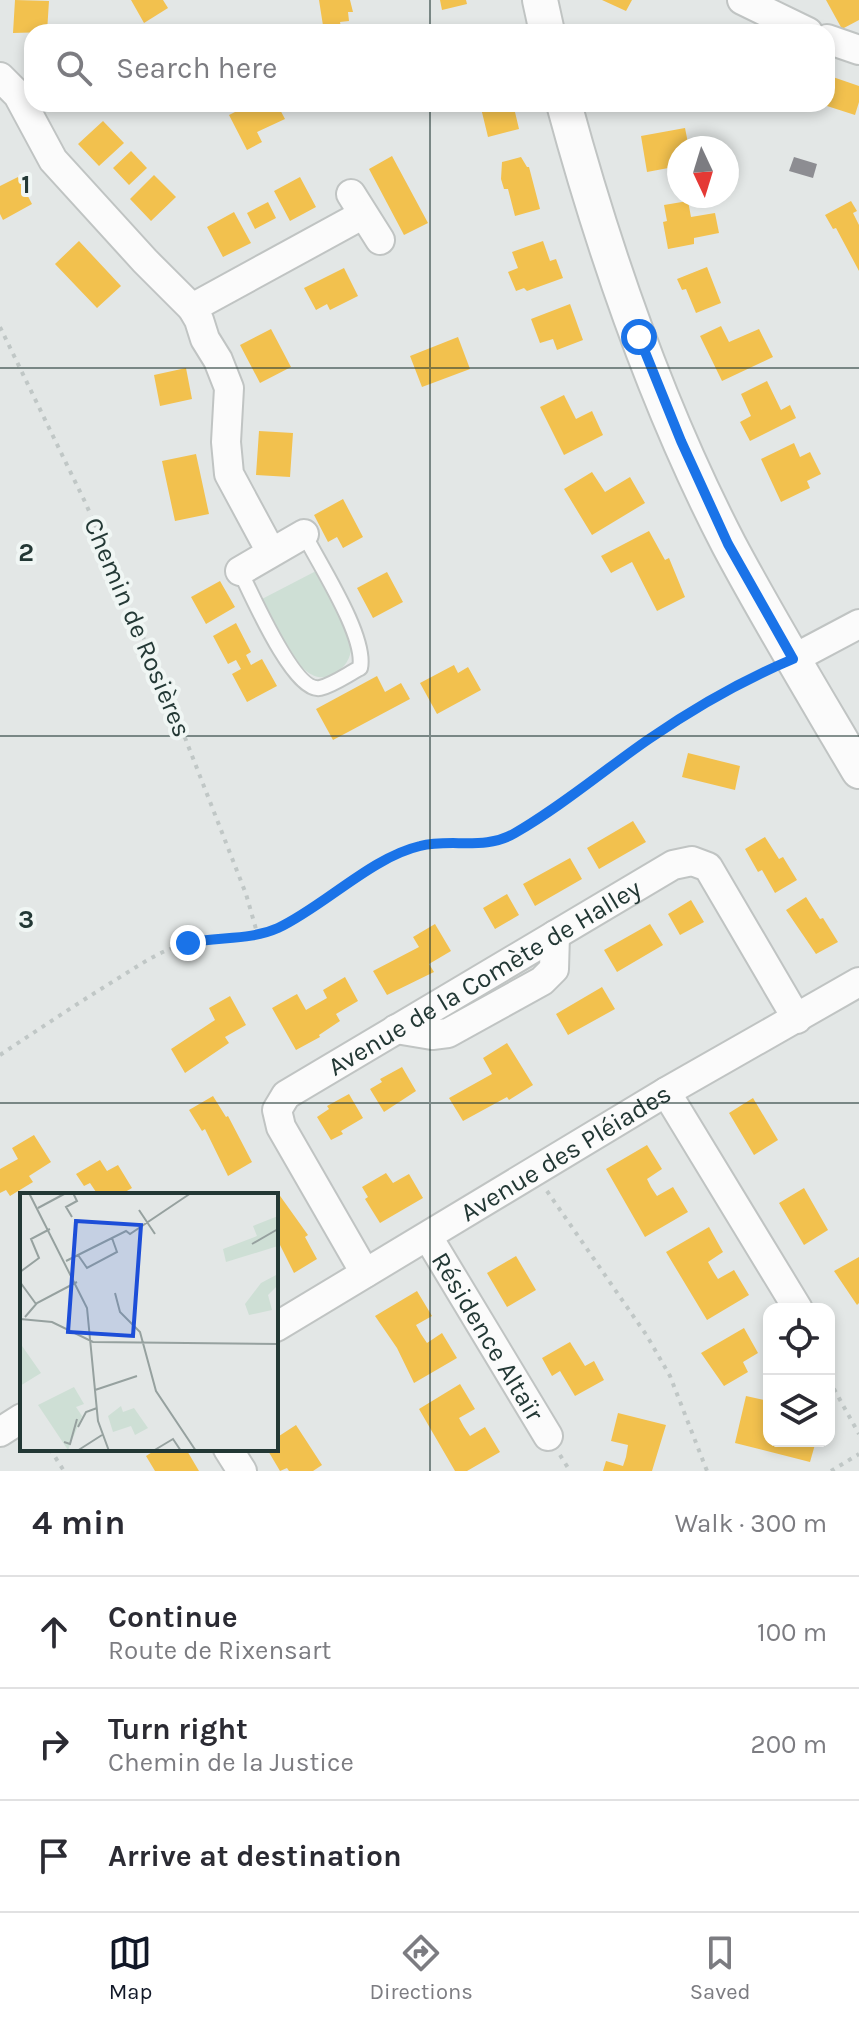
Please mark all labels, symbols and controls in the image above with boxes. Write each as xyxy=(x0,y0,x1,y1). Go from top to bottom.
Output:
search box xyxy=(24,24,835,112)
icon: search xyxy=(52,46,96,90)
text: Search here xyxy=(116,50,277,86)
north arrow xyxy=(667,136,739,208)
text: 1 xyxy=(21,169,31,200)
route start xyxy=(621,319,657,355)
street label: Chemin de Rosières xyxy=(77,513,198,741)
text: 2 xyxy=(18,537,34,568)
street label: Avenue de la Comète de Halley xyxy=(323,873,646,1083)
text: 3 xyxy=(18,904,34,935)
route end xyxy=(170,925,206,961)
street label: Avenue des Pléiades xyxy=(455,1078,677,1228)
inset map xyxy=(20,1193,278,1451)
street label: Résidence Altaïr xyxy=(425,1247,551,1427)
map controls xyxy=(763,1303,835,1447)
button: locate xyxy=(763,1303,835,1375)
button: layers xyxy=(763,1375,835,1447)
text: 4 min xyxy=(32,1503,125,1543)
text: Walk · 300 m xyxy=(675,1508,827,1539)
text: Continue xyxy=(108,1599,238,1635)
icon: ahead xyxy=(32,1610,76,1654)
text: 100 m xyxy=(757,1617,827,1648)
text: Route de Rixensart xyxy=(108,1635,331,1666)
text: Turn right xyxy=(108,1711,248,1747)
icon: right xyxy=(32,1722,76,1766)
text: 200 m xyxy=(751,1729,827,1760)
text: Chemin de la Justice xyxy=(108,1747,354,1778)
icon: arrive xyxy=(32,1834,76,1878)
text: Arrive at destination xyxy=(108,1838,402,1874)
tab: Map xyxy=(108,1931,152,2005)
tab: Directions xyxy=(369,1931,473,2005)
tab: Saved xyxy=(690,1931,751,2005)

